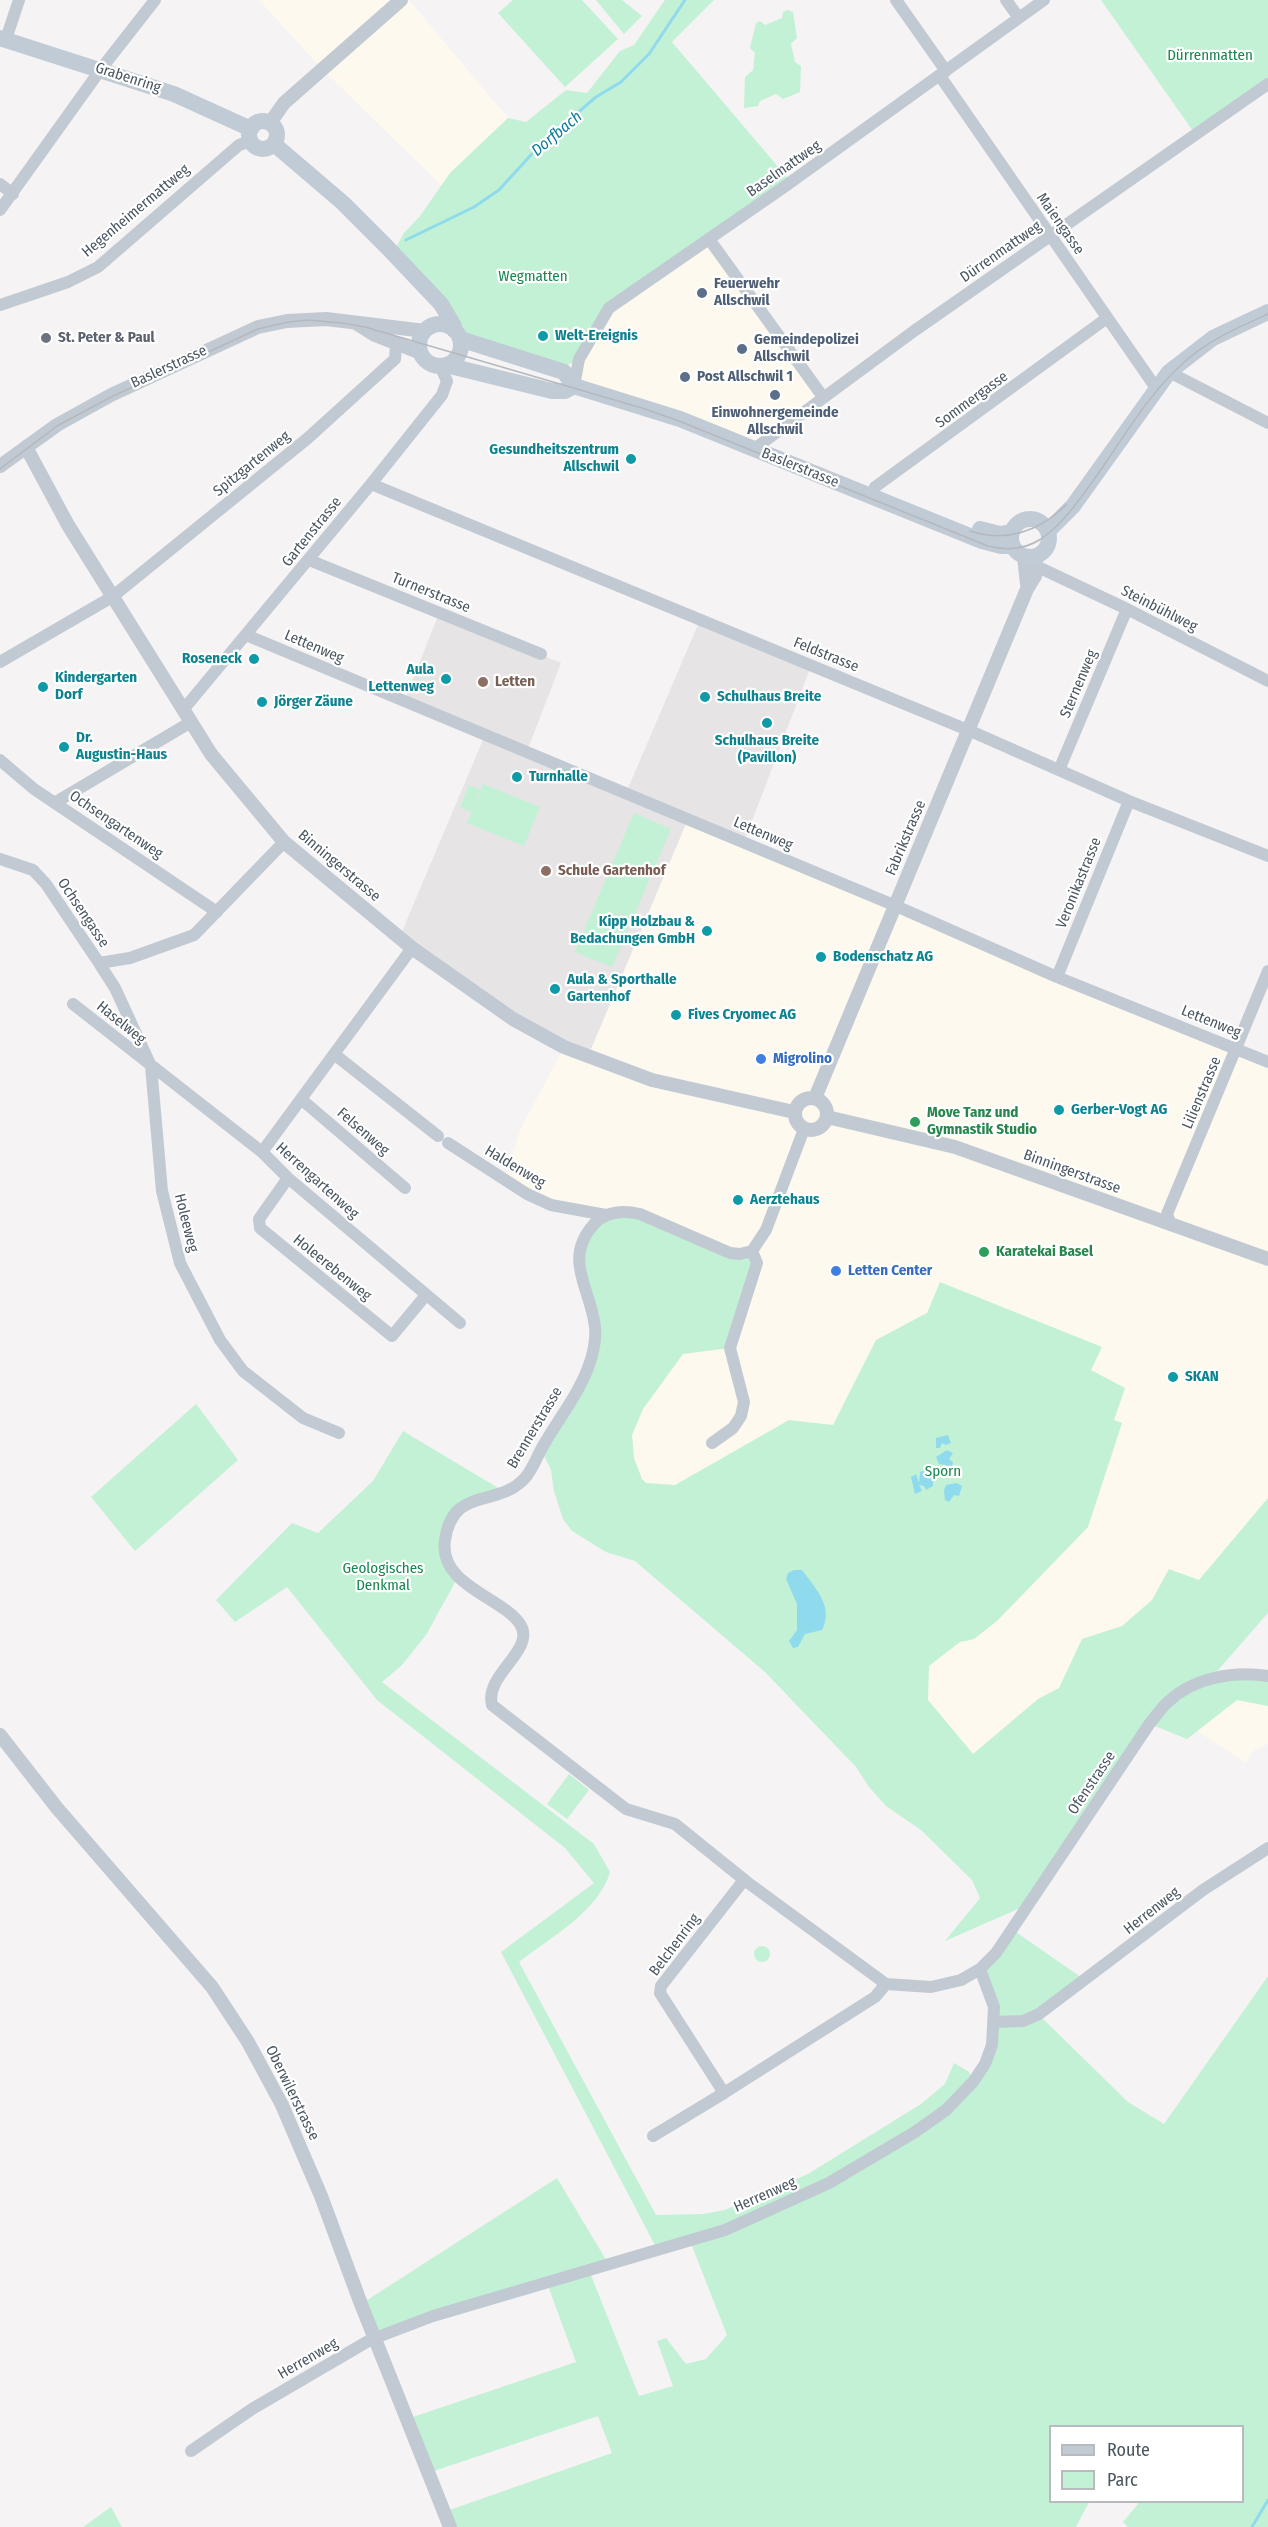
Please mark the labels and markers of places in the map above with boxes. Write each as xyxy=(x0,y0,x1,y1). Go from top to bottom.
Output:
place label: Feuerwehr Allschwil xyxy=(714,275,780,310)
marker: Feuerwehr Allschwil xyxy=(695,286,709,300)
place label: Welt-Ereignis xyxy=(555,327,638,345)
place label: St. Peter & Paul xyxy=(58,329,155,347)
marker: Welt-Ereignis xyxy=(536,329,550,343)
marker: St. Peter & Paul xyxy=(39,331,53,345)
place label: Gemeindepolizei Allschwil xyxy=(754,331,859,366)
marker: Gemeindepolizei Allschwil xyxy=(735,342,749,356)
place label: Post Allschwil 1 xyxy=(697,368,793,386)
marker: Post Allschwil 1 xyxy=(678,370,692,384)
marker: Einwohnergemeinde Allschwil xyxy=(768,388,782,402)
place label: Einwohnergemeinde Allschwil xyxy=(711,404,839,439)
place label: Gesundheitszentrum Allschwil xyxy=(489,441,619,476)
marker: Gesundheitszentrum Allschwil xyxy=(624,452,638,466)
place label: Roseneck xyxy=(182,650,242,668)
marker: Roseneck xyxy=(247,652,261,666)
place label: Aula Lettenweg xyxy=(369,661,434,696)
place label: Kindergarten Dorf xyxy=(55,669,137,704)
marker: Aula Lettenweg xyxy=(439,672,453,686)
place label: Letten xyxy=(495,673,535,691)
marker: Letten xyxy=(476,675,490,689)
marker: Kindergarten Dorf xyxy=(36,680,50,694)
place label: Schulhaus Breite xyxy=(717,688,821,706)
marker: Schulhaus Breite xyxy=(698,690,712,704)
place label: Jörger Zäune xyxy=(274,693,353,711)
marker: Jörger Zäune xyxy=(255,695,269,709)
marker: Schulhaus Breite (Pavillon) xyxy=(760,716,774,730)
place label: Dr. Augustin-Haus xyxy=(76,729,167,764)
place label: Schulhaus Breite (Pavillon) xyxy=(715,732,819,767)
marker: Dr. Augustin-Haus xyxy=(57,740,71,754)
place label: Turnhalle xyxy=(529,768,588,786)
marker: Turnhalle xyxy=(510,770,524,784)
place label: Schule Gartenhof xyxy=(558,862,666,880)
marker: Schule Gartenhof xyxy=(539,864,553,878)
place label: Kipp Holzbau & Bedachungen GmbH xyxy=(570,913,695,948)
marker: Kipp Holzbau & Bedachungen GmbH xyxy=(700,924,714,938)
place label: Bodenschatz AG xyxy=(833,948,933,966)
marker: Bodenschatz AG xyxy=(814,950,828,964)
place label: Aula & Sporthalle Gartenhof xyxy=(567,971,677,1006)
marker: Aula & Sporthalle Gartenhof xyxy=(548,982,562,996)
place label: Fives Cryomec AG xyxy=(688,1006,796,1024)
marker: Fives Cryomec AG xyxy=(669,1008,683,1022)
place label: Migrolino xyxy=(773,1050,832,1068)
marker: Migrolino xyxy=(754,1052,768,1066)
place label: Gerber-Vogt AG xyxy=(1071,1101,1167,1119)
marker: Gerber-Vogt AG xyxy=(1052,1103,1066,1117)
place label: Move Tanz und Gymnastik Studio xyxy=(927,1104,1037,1139)
marker: Move Tanz und Gymnastik Studio xyxy=(908,1115,922,1129)
place label: Aerztehaus xyxy=(750,1191,820,1209)
marker: Aerztehaus xyxy=(731,1193,745,1207)
place label: Karatekai Basel xyxy=(996,1243,1093,1261)
marker: Karatekai Basel xyxy=(977,1245,991,1259)
place label: Letten Center xyxy=(848,1262,932,1280)
marker: Letten Center xyxy=(829,1264,843,1278)
place label: SKAN xyxy=(1185,1368,1219,1386)
marker: SKAN xyxy=(1166,1370,1180,1384)

